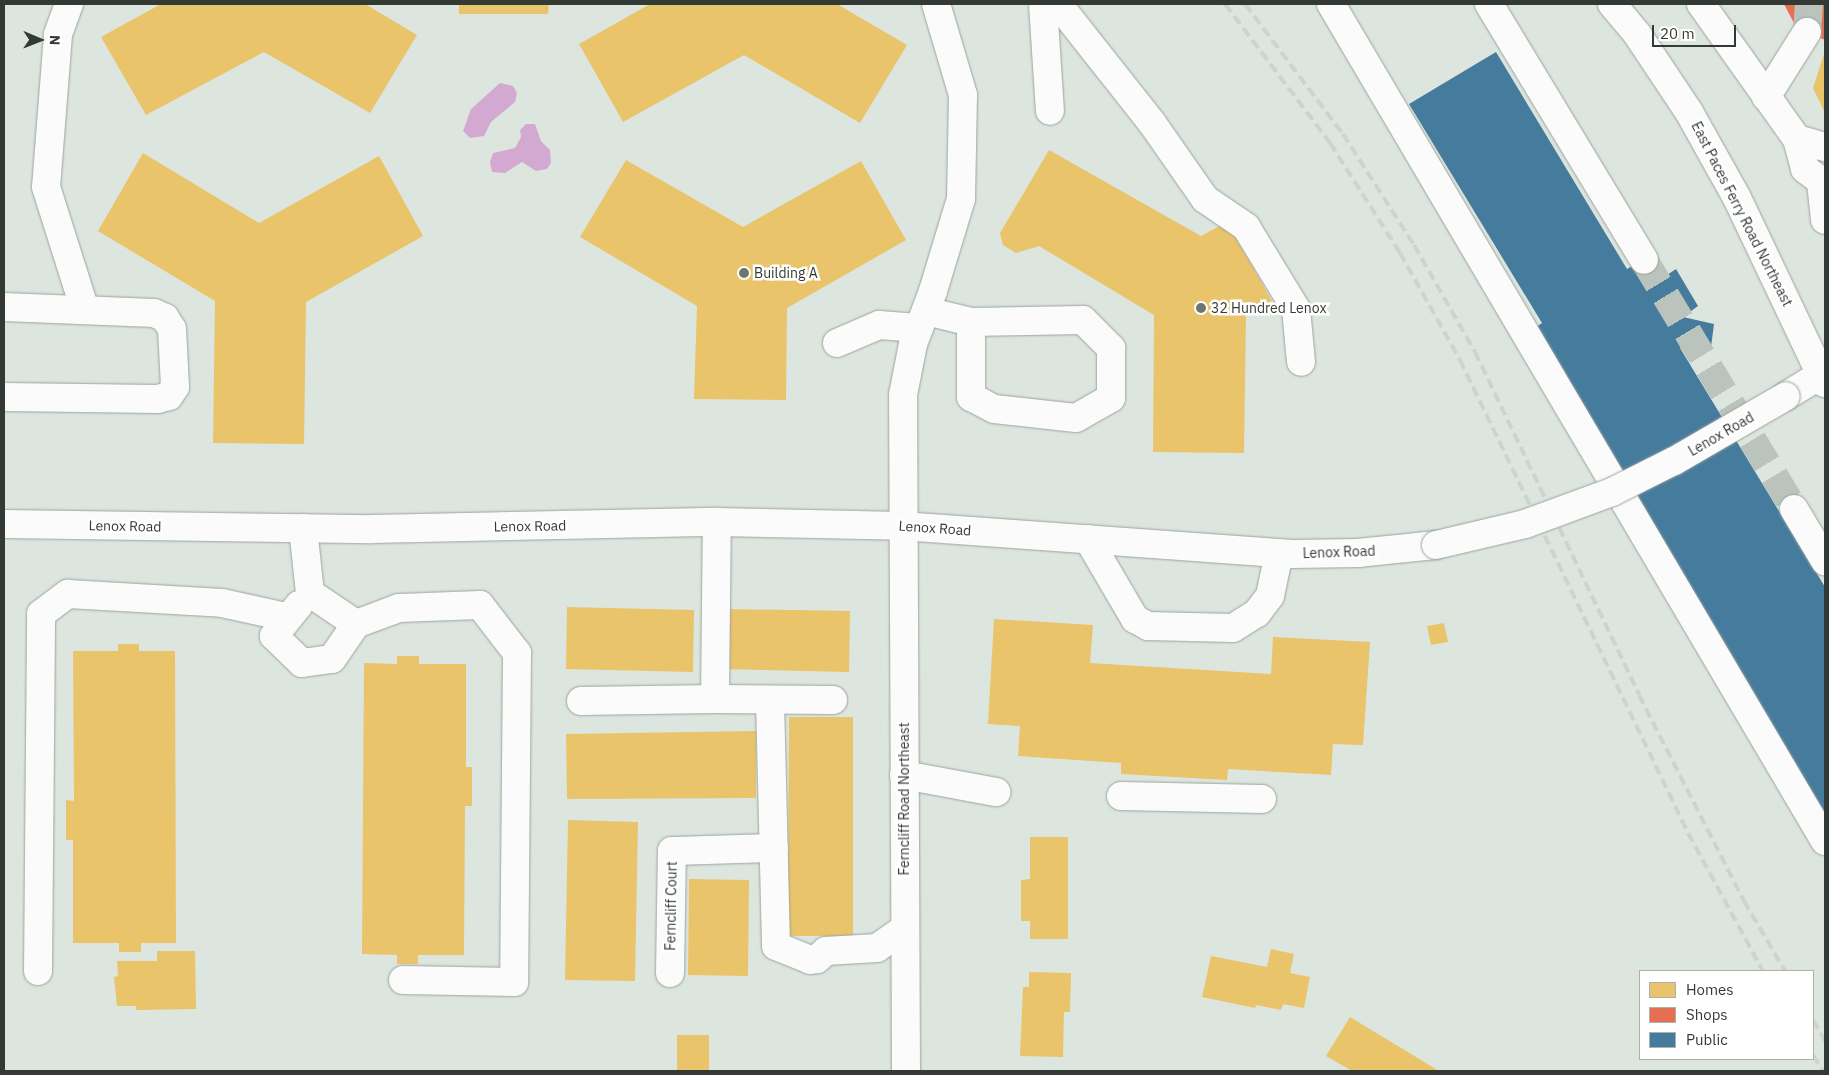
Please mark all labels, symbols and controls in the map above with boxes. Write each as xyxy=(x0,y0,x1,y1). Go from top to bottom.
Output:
north arrow xyxy=(15,15,65,65)
scale bar xyxy=(1654,15,1738,47)
text: 20 m xyxy=(1660,24,1695,43)
text: N xyxy=(46,35,64,45)
street label: East Paces Ferry Road Northeast xyxy=(1688,119,1796,309)
place label: Building A xyxy=(754,265,818,281)
marker: Building A xyxy=(738,267,750,279)
place label: 32 Hundred Lenox xyxy=(1211,300,1326,316)
marker: 32 Hundred Lenox xyxy=(1195,302,1207,314)
street label: Lenox Road xyxy=(1685,409,1757,459)
street label: Lenox Road xyxy=(88,517,162,535)
street label: Lenox Road xyxy=(493,517,567,535)
street label: Lenox Road xyxy=(898,517,972,539)
street label: Lenox Road xyxy=(1302,542,1376,562)
street label: Ferncliff Road Northeast xyxy=(896,722,912,876)
street label: Ferncliff Court xyxy=(662,861,680,951)
legend xyxy=(1639,970,1814,1060)
text: Homes xyxy=(1686,980,1734,999)
text: Shops xyxy=(1686,1005,1728,1024)
text: Public xyxy=(1686,1030,1728,1049)

